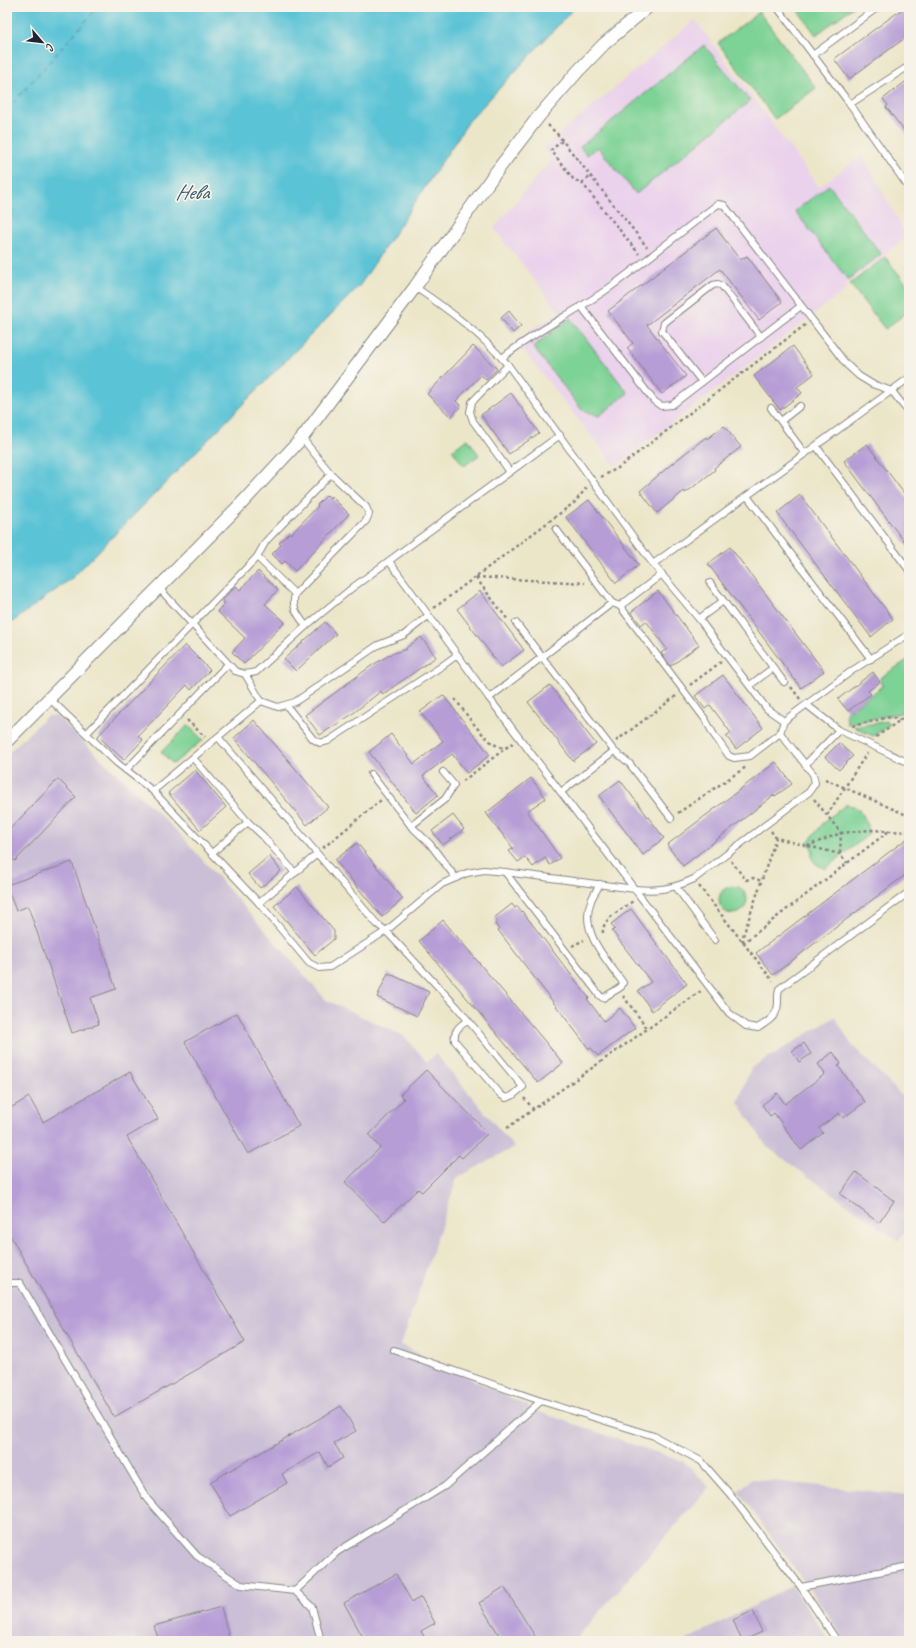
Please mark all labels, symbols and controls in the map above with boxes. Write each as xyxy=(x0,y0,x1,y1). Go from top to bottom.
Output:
north arrow xyxy=(22,22,62,62)
text: С xyxy=(43,41,58,54)
water label: Нева xyxy=(175,179,211,205)

